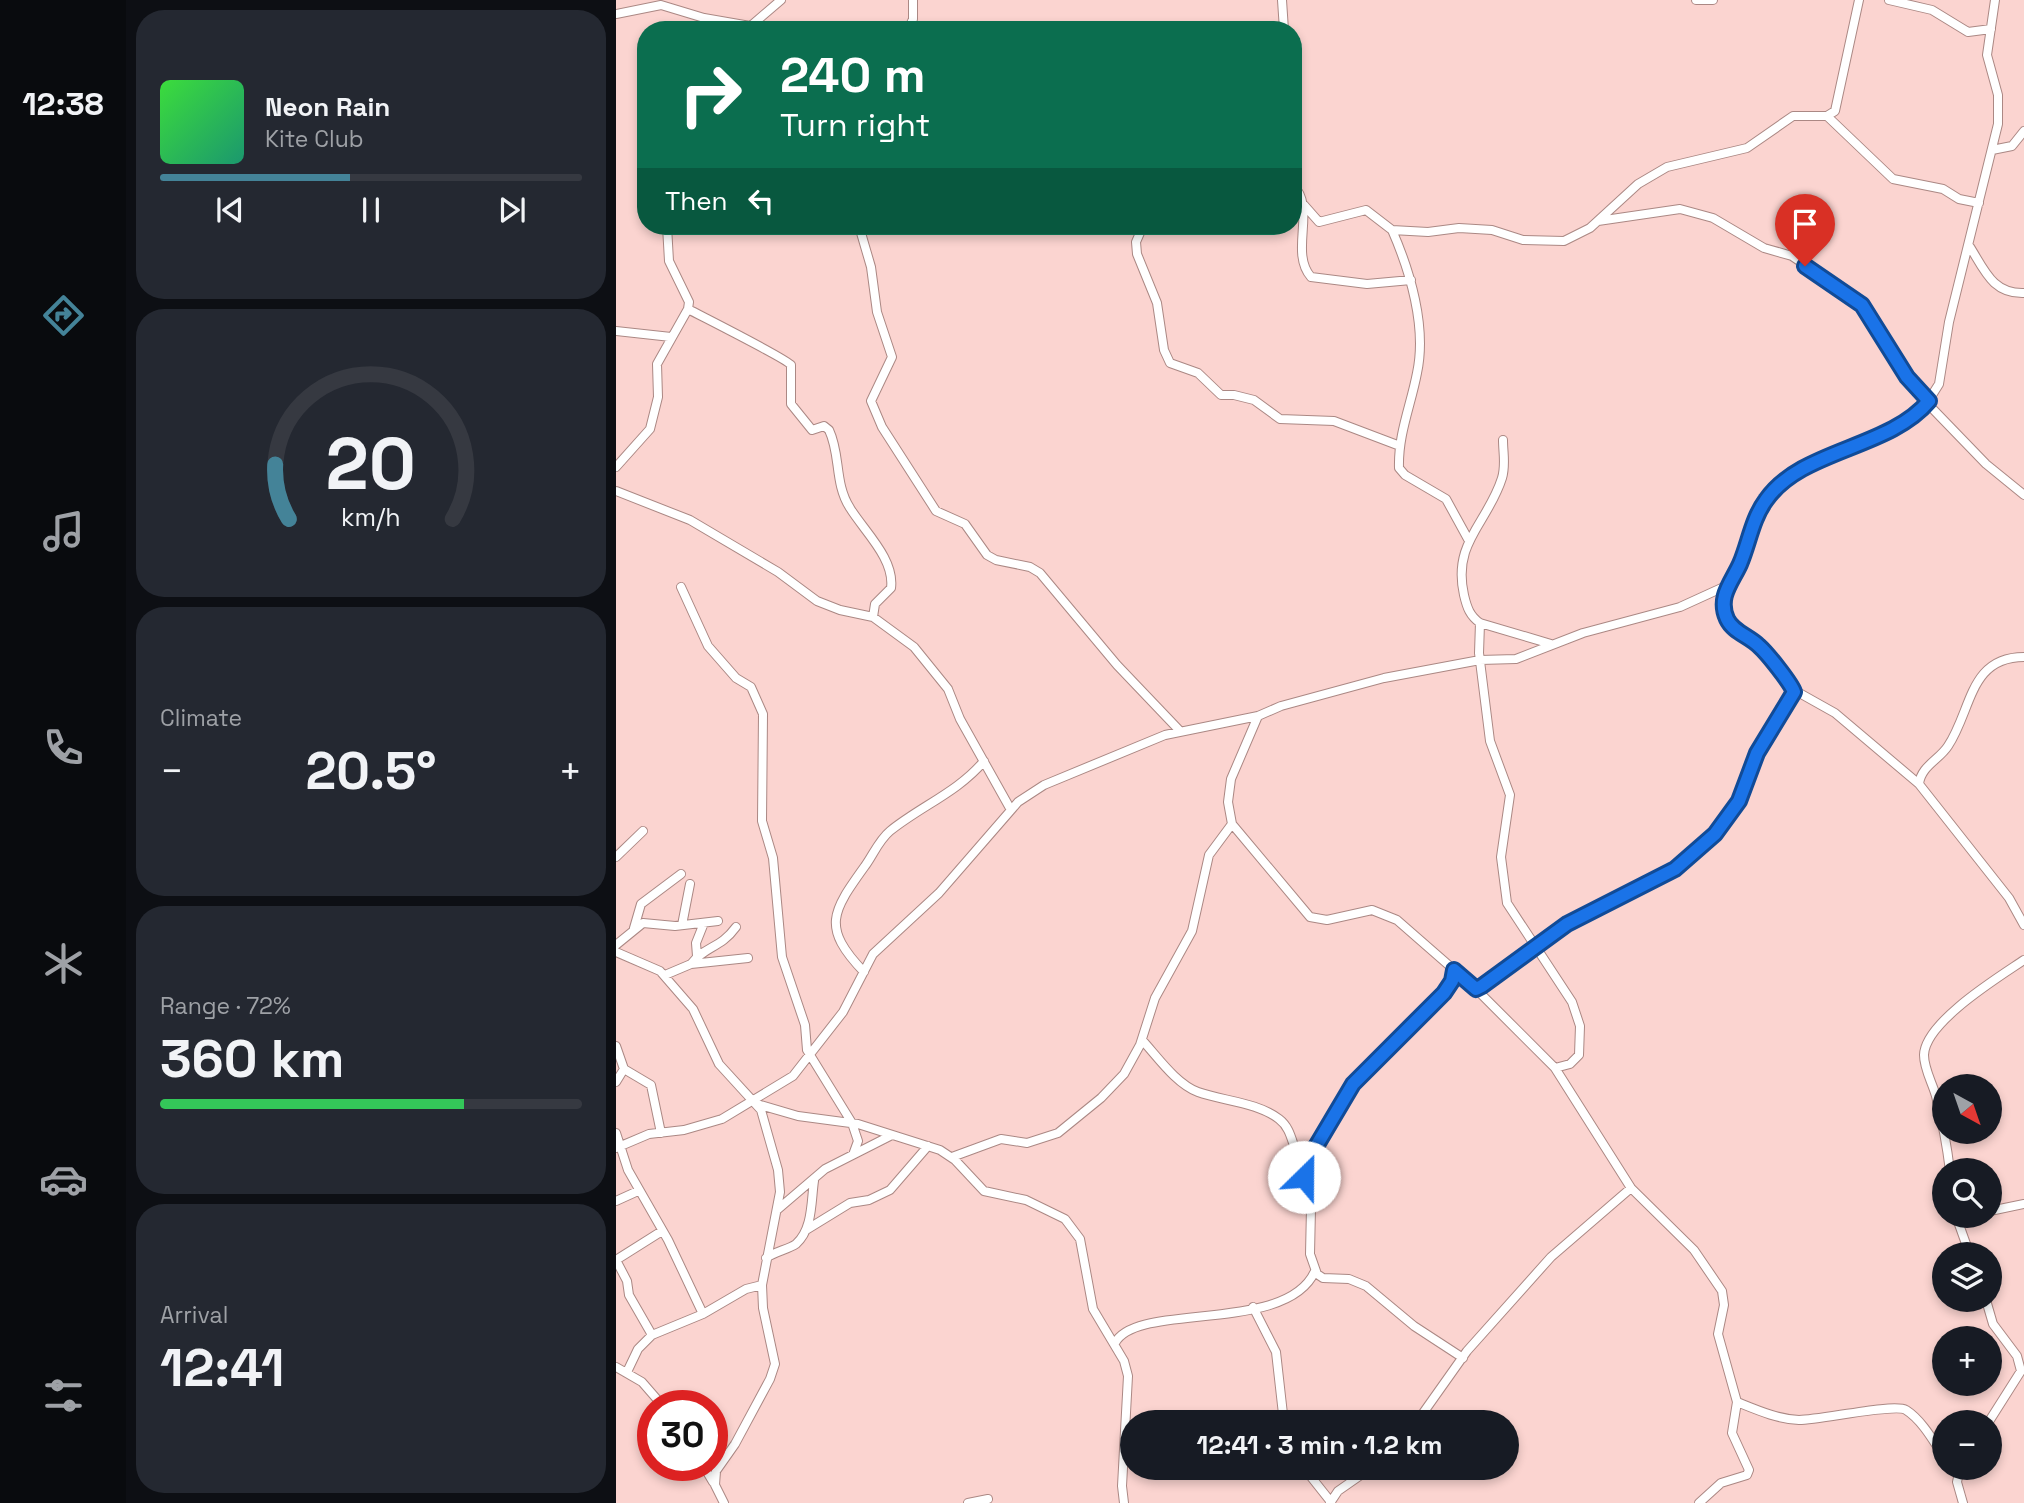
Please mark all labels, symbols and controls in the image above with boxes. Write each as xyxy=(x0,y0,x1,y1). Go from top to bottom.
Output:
text: 240 m xyxy=(780,44,926,106)
icon: right xyxy=(665,49,756,140)
text: 12:38 xyxy=(22,84,104,124)
text: Neon Rain xyxy=(265,90,390,124)
text: Turn right xyxy=(780,105,930,145)
text: Kite Club xyxy=(265,124,364,154)
icon: left xyxy=(742,182,780,220)
text: Then xyxy=(665,184,728,218)
icon: previous xyxy=(211,191,249,229)
icon: pause xyxy=(352,191,390,229)
icon: next xyxy=(493,191,531,229)
pin xyxy=(1775,194,1835,266)
icon: arrive xyxy=(1786,205,1824,243)
icon: directions xyxy=(39,291,88,340)
text: 20 xyxy=(326,417,416,510)
text: km/h xyxy=(341,501,401,533)
icon: music xyxy=(39,507,88,556)
text: Climate xyxy=(160,703,242,733)
icon: phone xyxy=(39,723,88,772)
text: 20.5° xyxy=(305,738,437,804)
text: − xyxy=(160,747,184,795)
text: + xyxy=(558,747,582,795)
icon: climate xyxy=(39,939,88,988)
text: Range · 72% xyxy=(160,991,291,1021)
text: 360 km xyxy=(160,1026,344,1092)
north arrow xyxy=(1932,1074,2002,1144)
map controls xyxy=(1932,1074,2002,1480)
position arrow xyxy=(1267,1140,1341,1214)
icon: car xyxy=(39,1155,88,1204)
button: search xyxy=(1932,1158,2002,1228)
button: layers xyxy=(1932,1242,2002,1312)
text: Arrival xyxy=(160,1300,228,1330)
button: + xyxy=(1932,1326,2002,1396)
text: 12:41 xyxy=(160,1335,285,1401)
icon: filters xyxy=(39,1371,88,1420)
speed limit sign: 30 xyxy=(637,1390,728,1481)
button: − xyxy=(1932,1410,2002,1480)
text: 12:41 · 3 min · 1.2 km xyxy=(1197,1428,1442,1462)

